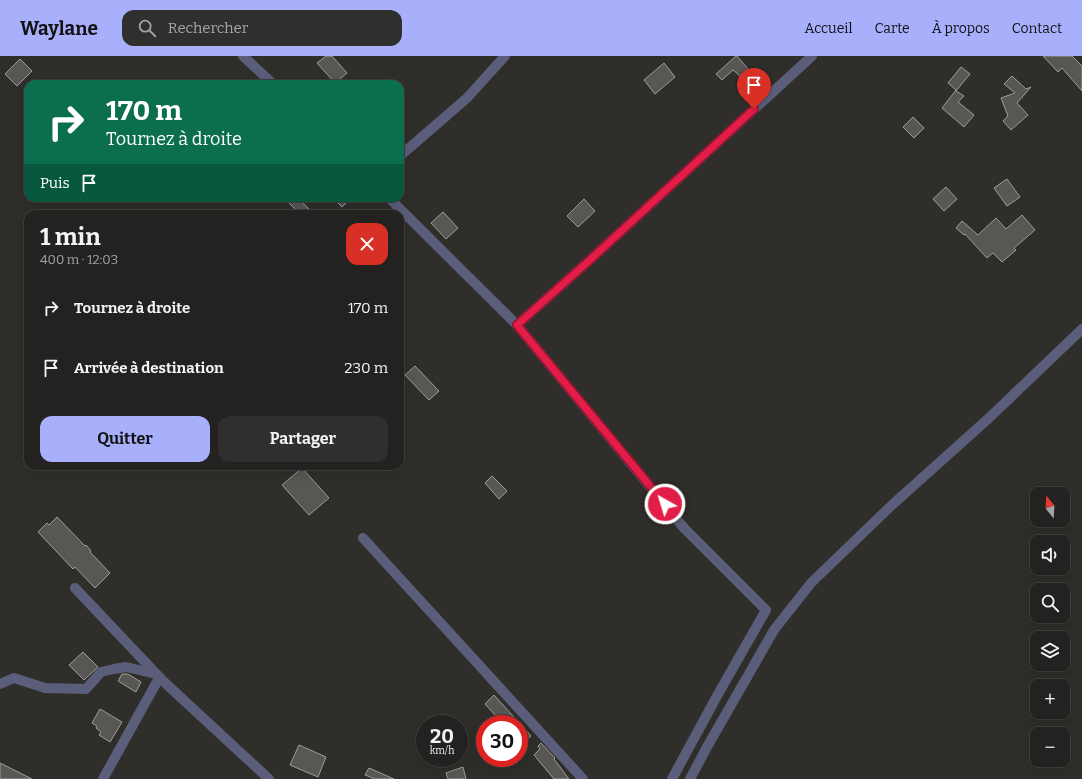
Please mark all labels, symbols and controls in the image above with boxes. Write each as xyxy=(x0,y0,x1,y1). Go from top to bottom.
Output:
search box xyxy=(122,10,402,46)
text: Waylane xyxy=(20,17,98,40)
icon: search xyxy=(136,17,158,39)
text: Rechercher xyxy=(168,19,248,37)
text: Accueil xyxy=(805,20,853,37)
text: Carte xyxy=(875,20,910,37)
text: À propos xyxy=(932,20,990,37)
text: Contact xyxy=(1012,20,1062,37)
pin xyxy=(737,68,771,109)
icon: arrive xyxy=(743,74,765,96)
text: 170 m xyxy=(106,94,182,127)
icon: right xyxy=(40,96,92,148)
text: Tournez à droite xyxy=(106,128,242,150)
icon: arrive xyxy=(78,172,100,194)
text: Puis xyxy=(40,174,70,192)
text: 1 min xyxy=(40,223,101,251)
button: close xyxy=(346,223,388,265)
text: 400 m · 12:03 xyxy=(40,252,118,267)
icon: right xyxy=(40,297,62,319)
text: Tournez à droite xyxy=(74,299,190,317)
text: 170 m xyxy=(348,299,388,317)
icon: arrive xyxy=(40,357,62,379)
text: Arrivée à destination xyxy=(74,359,224,377)
text: 230 m xyxy=(344,359,388,377)
button: Quitter xyxy=(40,416,210,462)
button: Partager xyxy=(218,416,388,462)
position arrow xyxy=(644,483,686,525)
north arrow xyxy=(1030,487,1070,527)
map controls xyxy=(1030,487,1070,767)
button: sound xyxy=(1030,535,1070,575)
button: search xyxy=(1030,583,1070,623)
button: layers xyxy=(1030,631,1070,671)
button: + xyxy=(1030,679,1070,719)
speed limit sign: 30 xyxy=(476,715,528,767)
text: 20 xyxy=(430,724,454,748)
button: − xyxy=(1030,727,1070,767)
text: km/h xyxy=(430,745,454,757)

